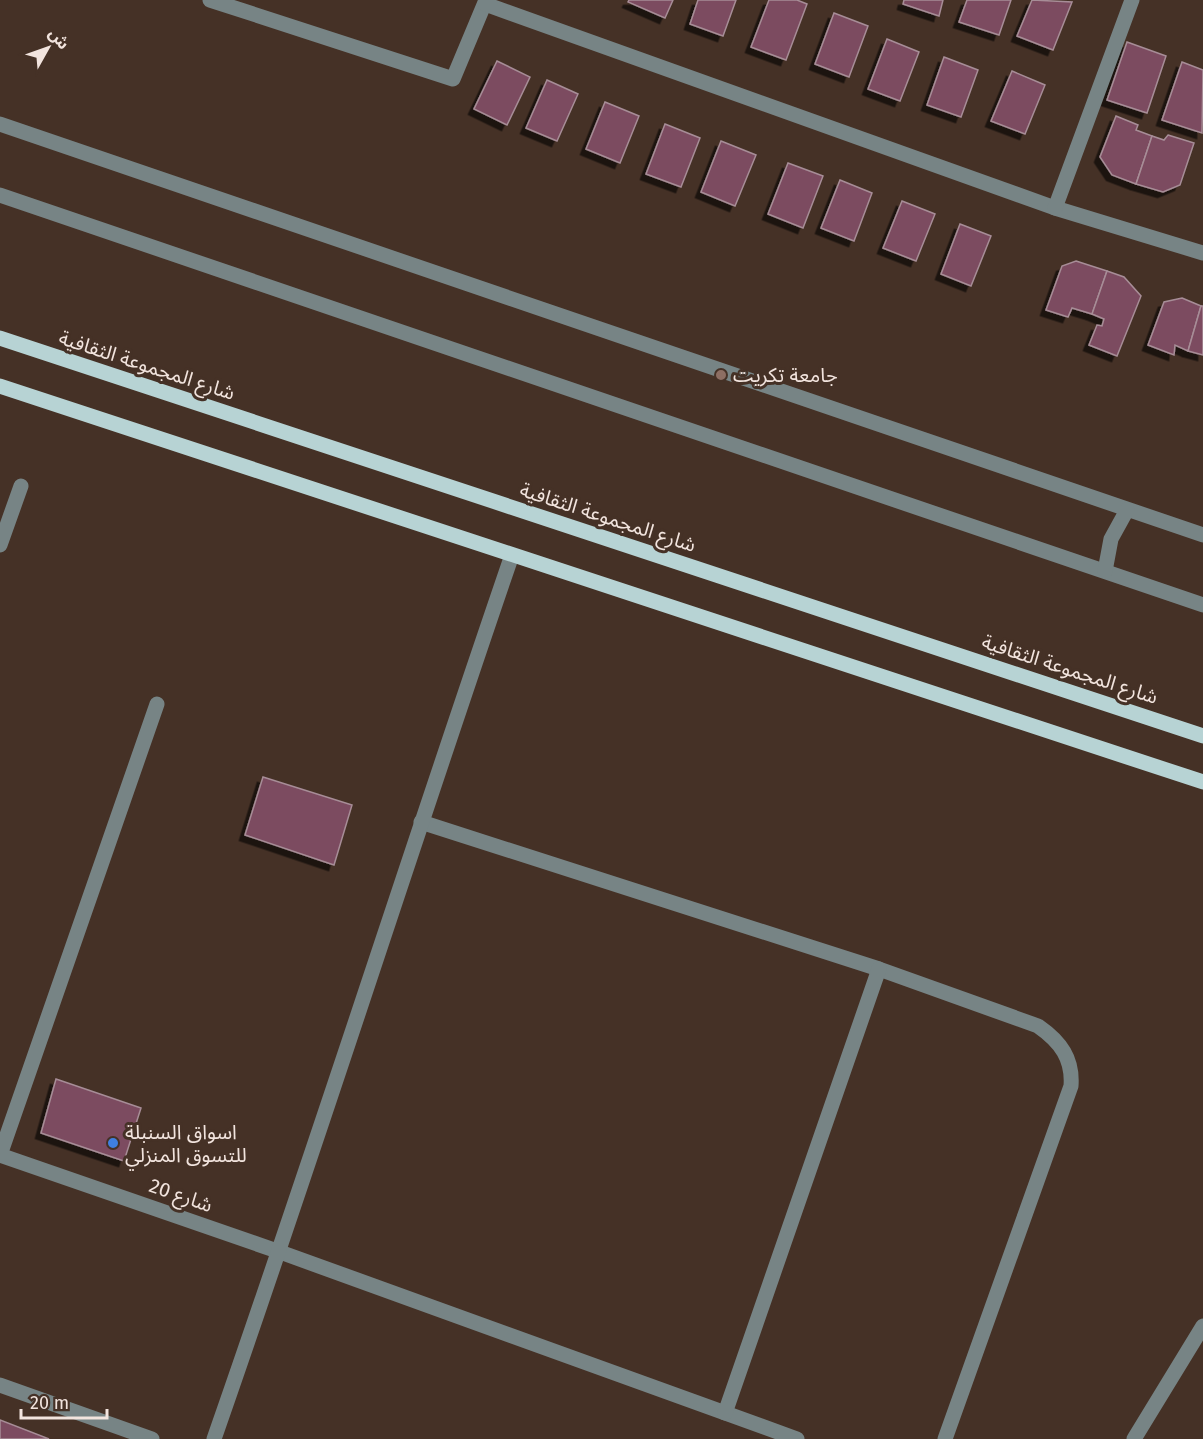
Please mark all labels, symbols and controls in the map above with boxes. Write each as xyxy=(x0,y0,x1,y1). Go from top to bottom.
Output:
north arrow xyxy=(18,18,78,78)
text: ش xyxy=(45,24,73,53)
street label: شارع المجموعة الثقافية xyxy=(55,325,238,408)
place label: جامعة تكريت xyxy=(733,363,838,387)
marker: جامعة تكريت xyxy=(714,368,728,382)
street label: شارع المجموعة الثقافية xyxy=(516,477,699,560)
street label: شارع المجموعة الثقافية xyxy=(978,629,1161,712)
place label: اسواق السنبلة للتسوق المنزلي xyxy=(125,1120,247,1171)
marker: اسواق السنبلة للتسوق المنزلي xyxy=(106,1136,120,1150)
street label: شارع 20 xyxy=(145,1173,216,1220)
scale bar xyxy=(21,1382,106,1420)
text: 20 m xyxy=(30,1392,69,1414)

